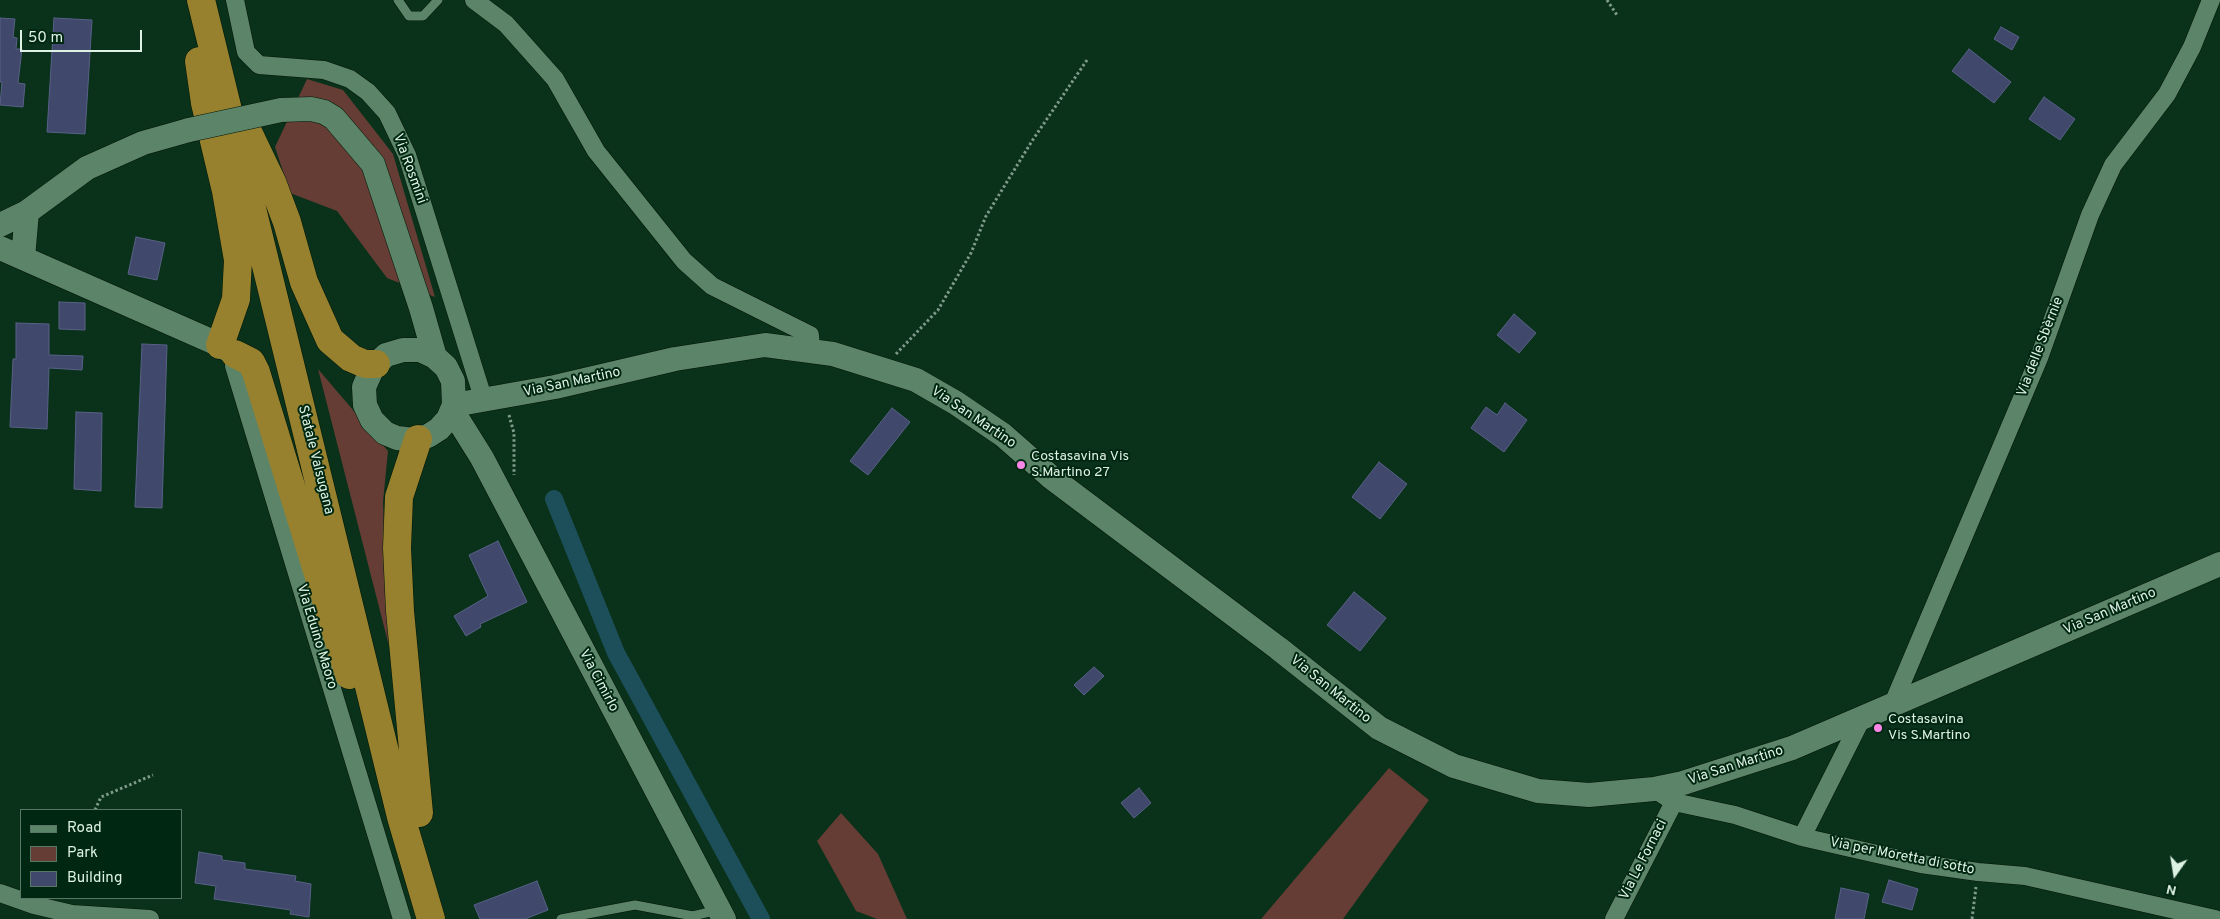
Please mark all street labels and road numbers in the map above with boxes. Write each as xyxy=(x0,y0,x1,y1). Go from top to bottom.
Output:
street label: Via Rosmini xyxy=(389,132,429,206)
street label: Via delle Sbèrnie xyxy=(2014,295,2068,399)
street label: Via San Martino xyxy=(522,364,622,402)
street label: Via San Martino xyxy=(927,383,1019,453)
street label: Statale Valsugana xyxy=(293,404,337,516)
street label: Via Eduino Maoro xyxy=(292,583,340,691)
street label: Via San Martino xyxy=(2061,585,2159,639)
street label: Via Cimirlo xyxy=(575,647,621,715)
street label: Via San Martino xyxy=(1286,652,1374,728)
street label: Via San Martino xyxy=(1686,743,1786,789)
street label: Via Le Fornaci xyxy=(1617,817,1671,903)
street label: Via per Moretta di sotto xyxy=(1828,835,1976,879)

